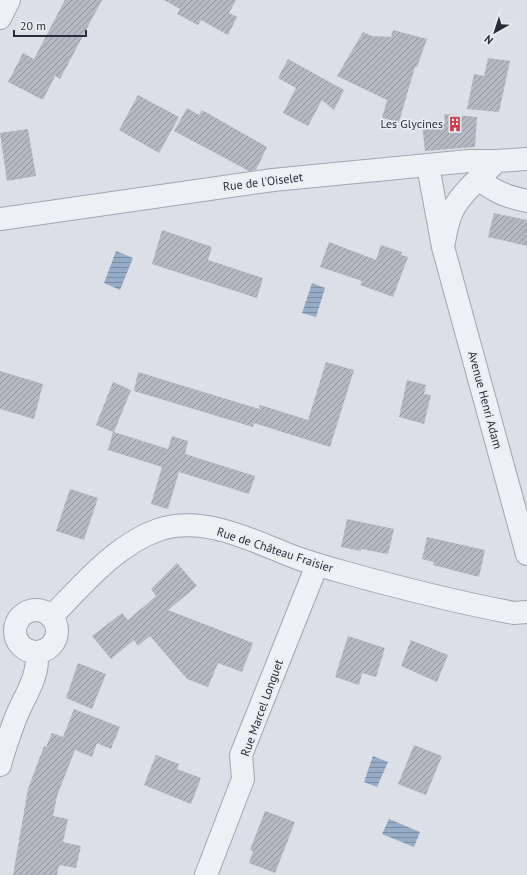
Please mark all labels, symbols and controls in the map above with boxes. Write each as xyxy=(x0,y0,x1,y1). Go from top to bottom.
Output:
scale bar xyxy=(14,12,86,38)
north arrow xyxy=(475,12,515,52)
text: 20 m xyxy=(20,18,46,33)
text: N xyxy=(481,32,496,47)
building icon: Les Glycines xyxy=(446,115,464,133)
place label: Les Glycines xyxy=(381,116,443,131)
street label: Rue de l'Oiselet xyxy=(222,169,304,194)
street label: Avenue Henri Adam xyxy=(465,349,506,450)
street label: Rue de Château Fraisier xyxy=(215,524,335,575)
street label: Rue Marcel Longuet xyxy=(237,657,286,758)

